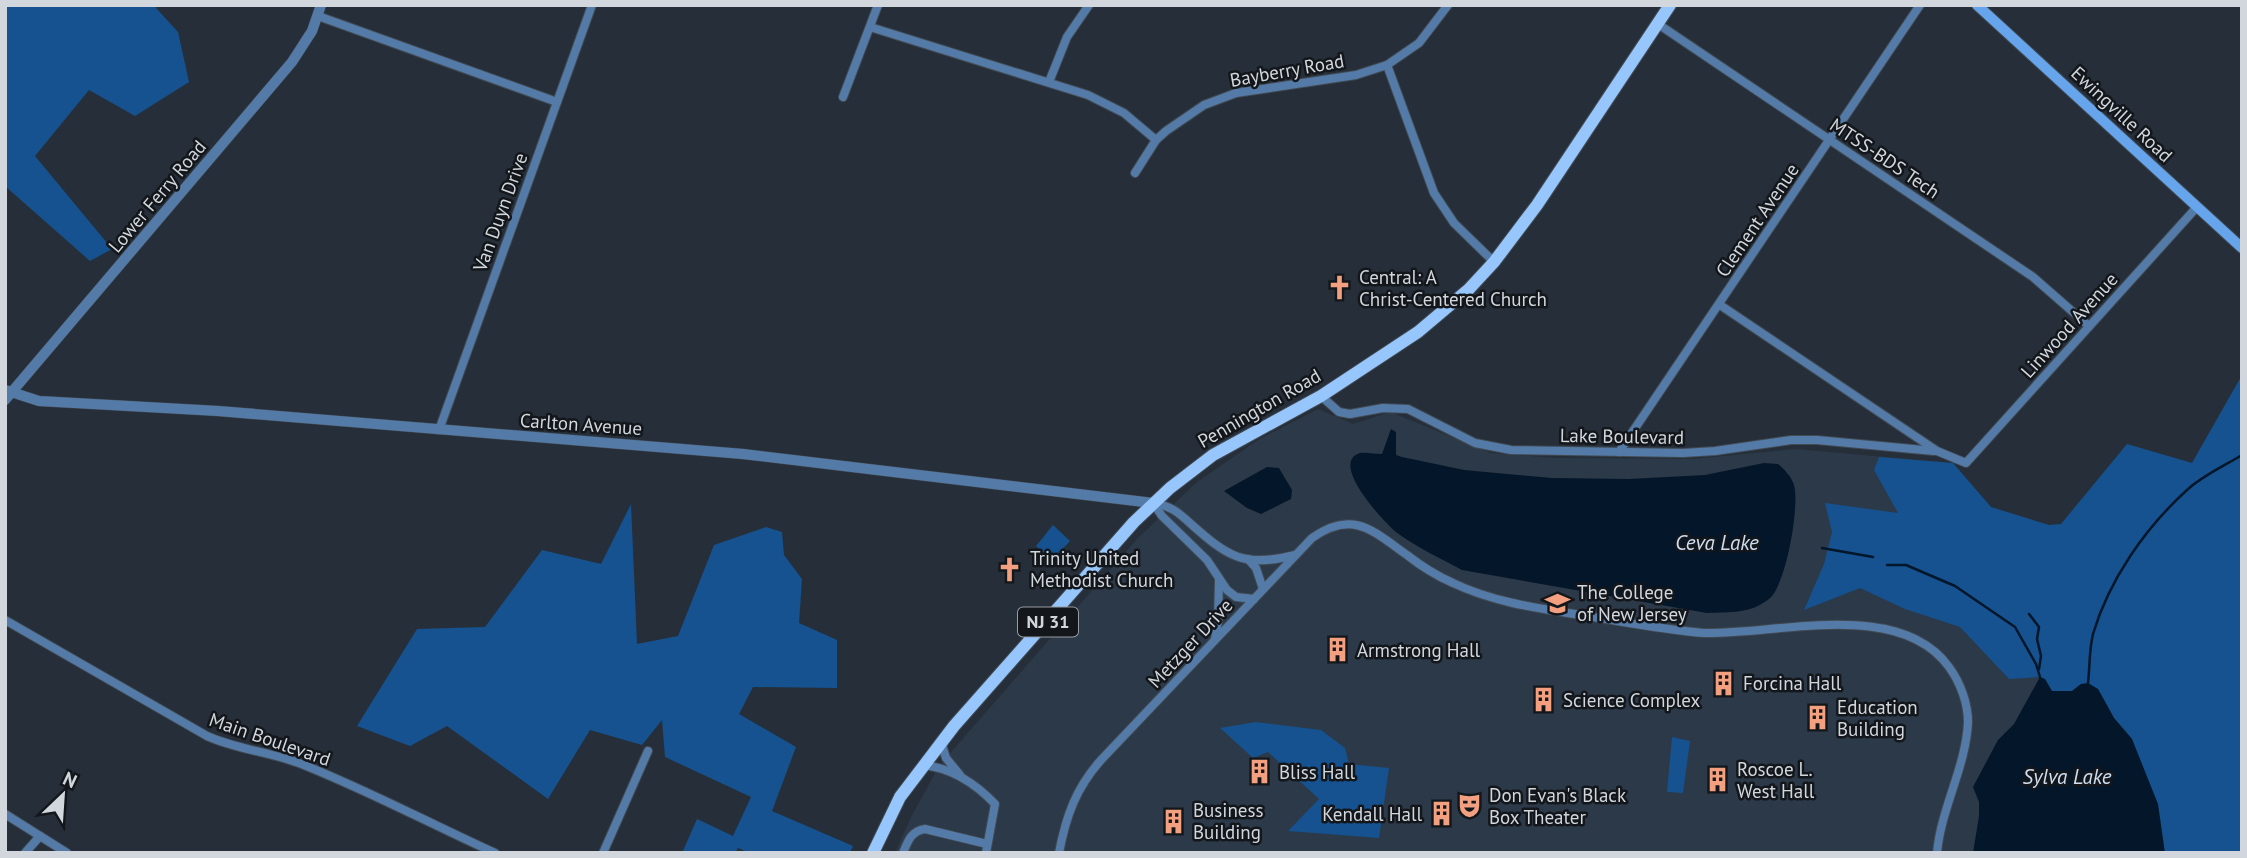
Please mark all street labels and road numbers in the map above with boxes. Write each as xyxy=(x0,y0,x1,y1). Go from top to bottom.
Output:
street label: Bayberry Road xyxy=(1228,48,1346,92)
street label: Ewingville Road xyxy=(2066,61,2178,167)
street label: MTSS-BDS Tech xyxy=(1826,112,1944,204)
street label: Lower Ferry Road xyxy=(103,135,211,257)
street label: Van Duyn Drive xyxy=(467,149,533,275)
street label: Clement Avenue xyxy=(1710,159,1804,281)
street label: Linwood Avenue xyxy=(2015,267,2123,383)
street label: Pennington Road xyxy=(1193,363,1325,453)
street label: Carlton Avenue xyxy=(519,408,643,440)
street label: Lake Boulevard xyxy=(1560,423,1684,449)
street label: Metzger Drive xyxy=(1143,593,1237,693)
road number: NJ 31 xyxy=(1018,608,1078,636)
street label: Main Boulevard xyxy=(206,707,334,771)

